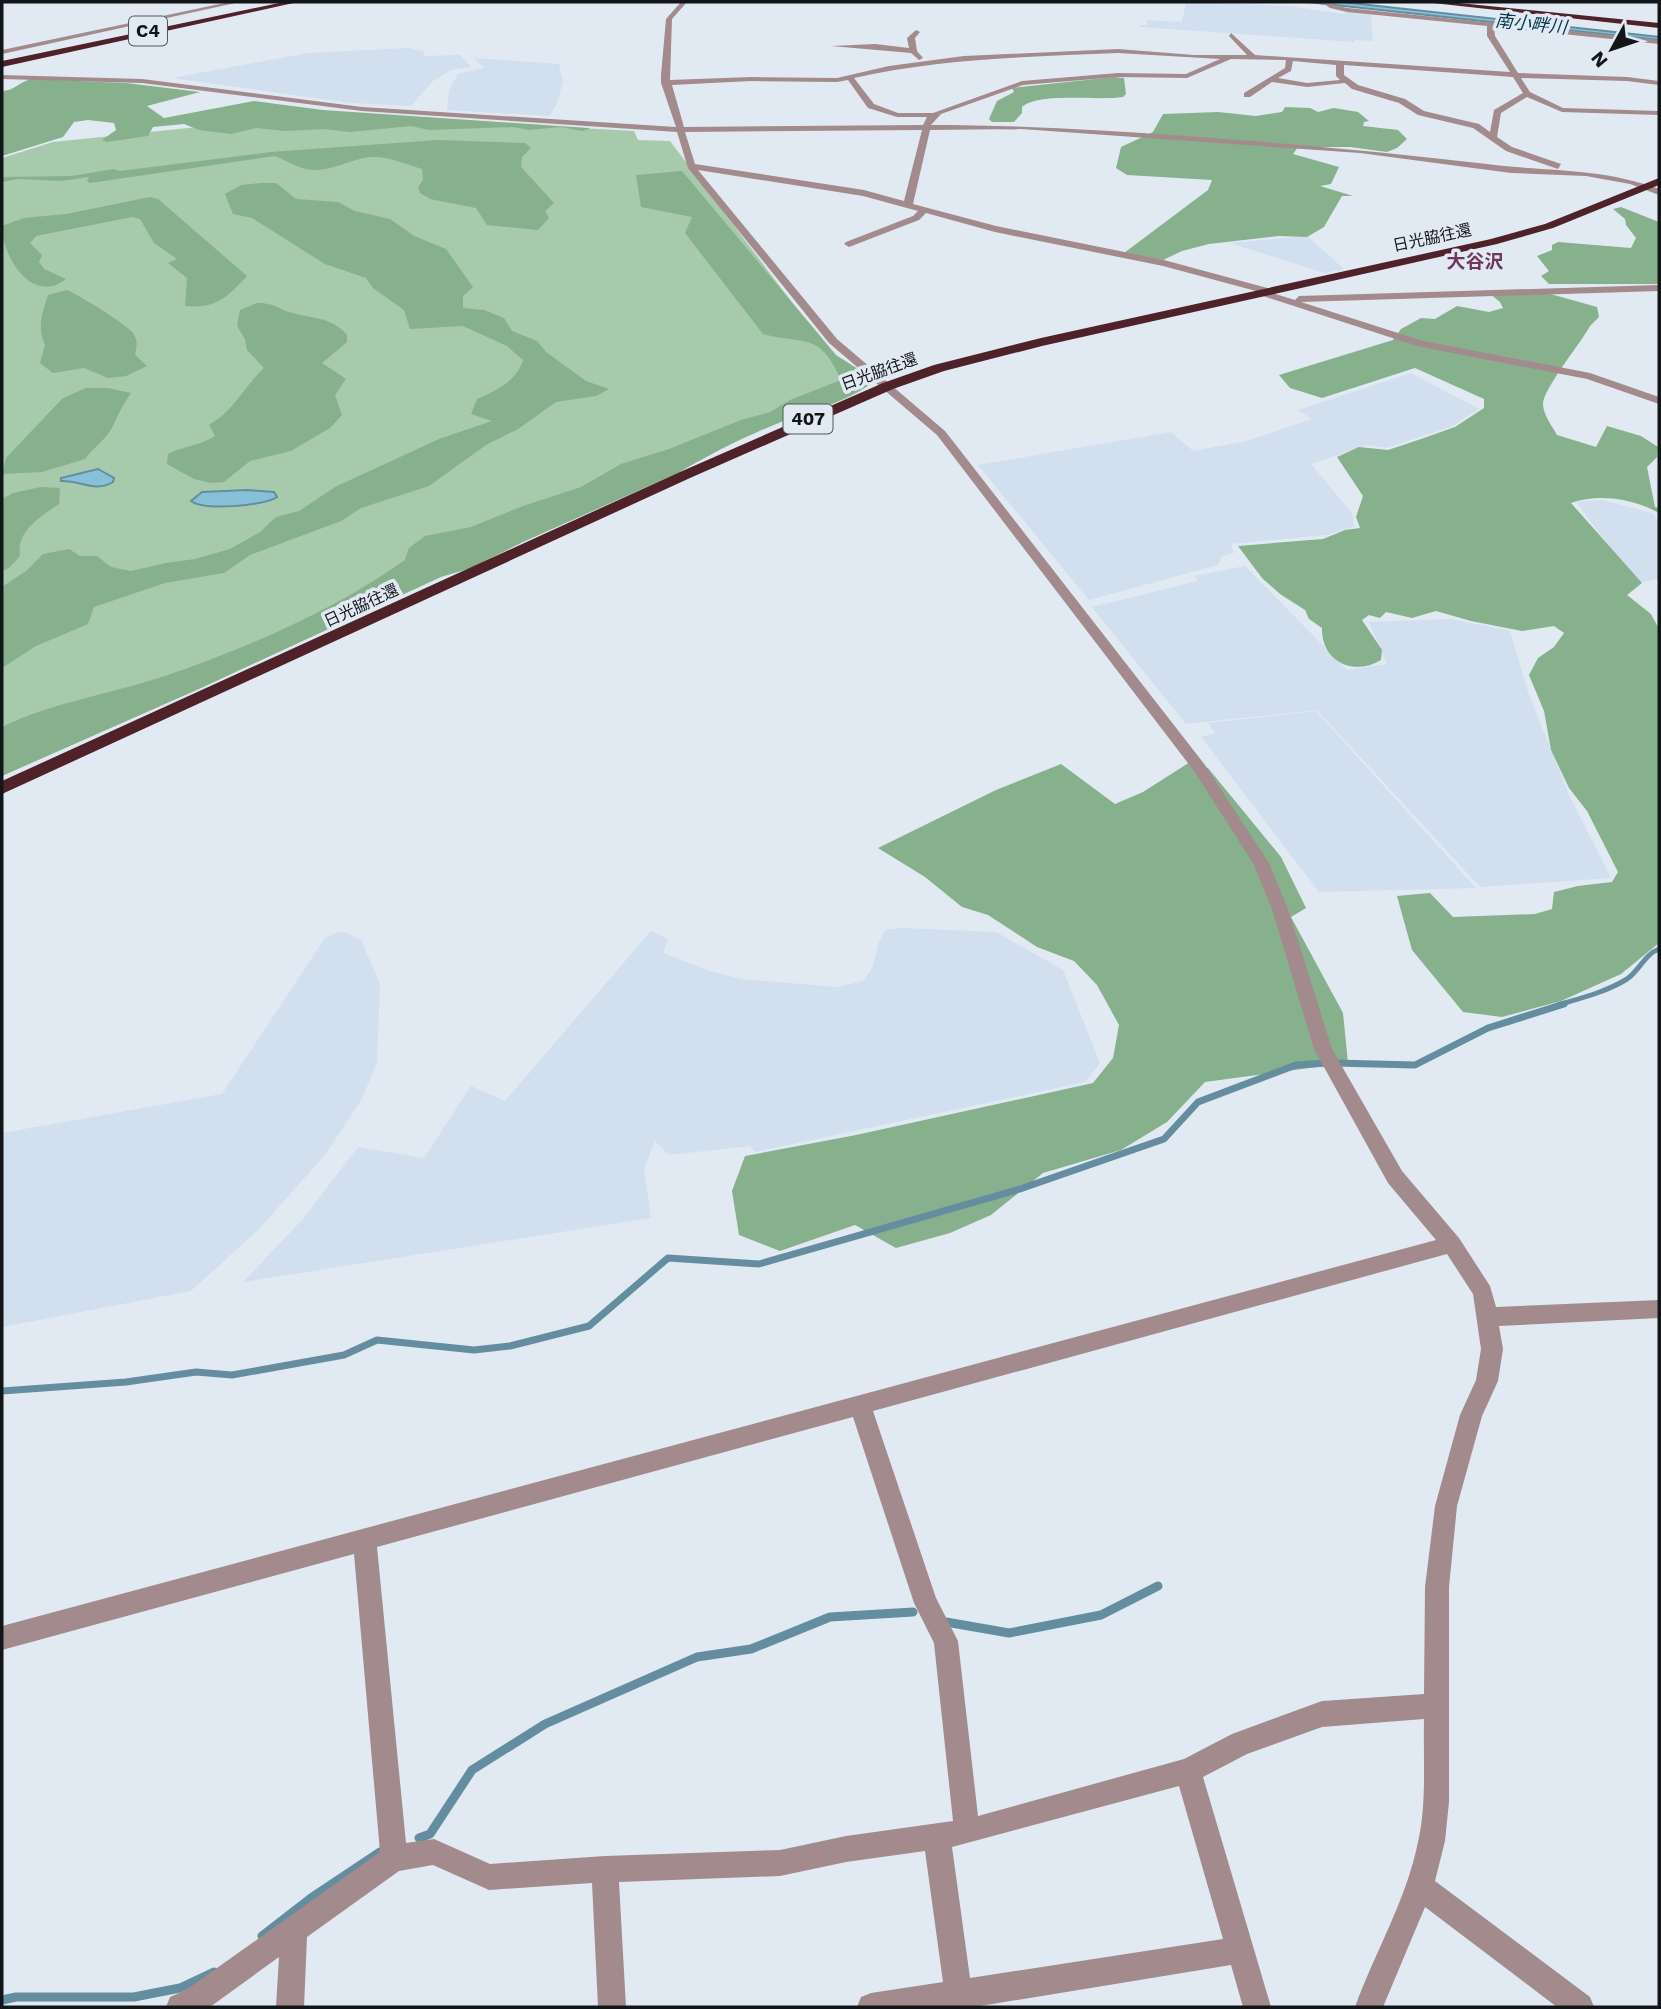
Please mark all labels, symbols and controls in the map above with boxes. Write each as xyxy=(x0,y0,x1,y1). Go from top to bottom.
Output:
water label: 南小畔川 xyxy=(1494,9,1570,38)
north arrow xyxy=(1577,14,1647,84)
road number: C4 xyxy=(129,16,167,46)
text: N xyxy=(1586,47,1613,72)
street label: 日光脇往還 xyxy=(1391,220,1473,255)
district label: 大谷沢 xyxy=(1446,250,1504,273)
street label: 日光脇往還 xyxy=(838,349,920,394)
road number: 407 xyxy=(784,404,832,433)
street label: 日光脇往還 xyxy=(321,580,401,631)

